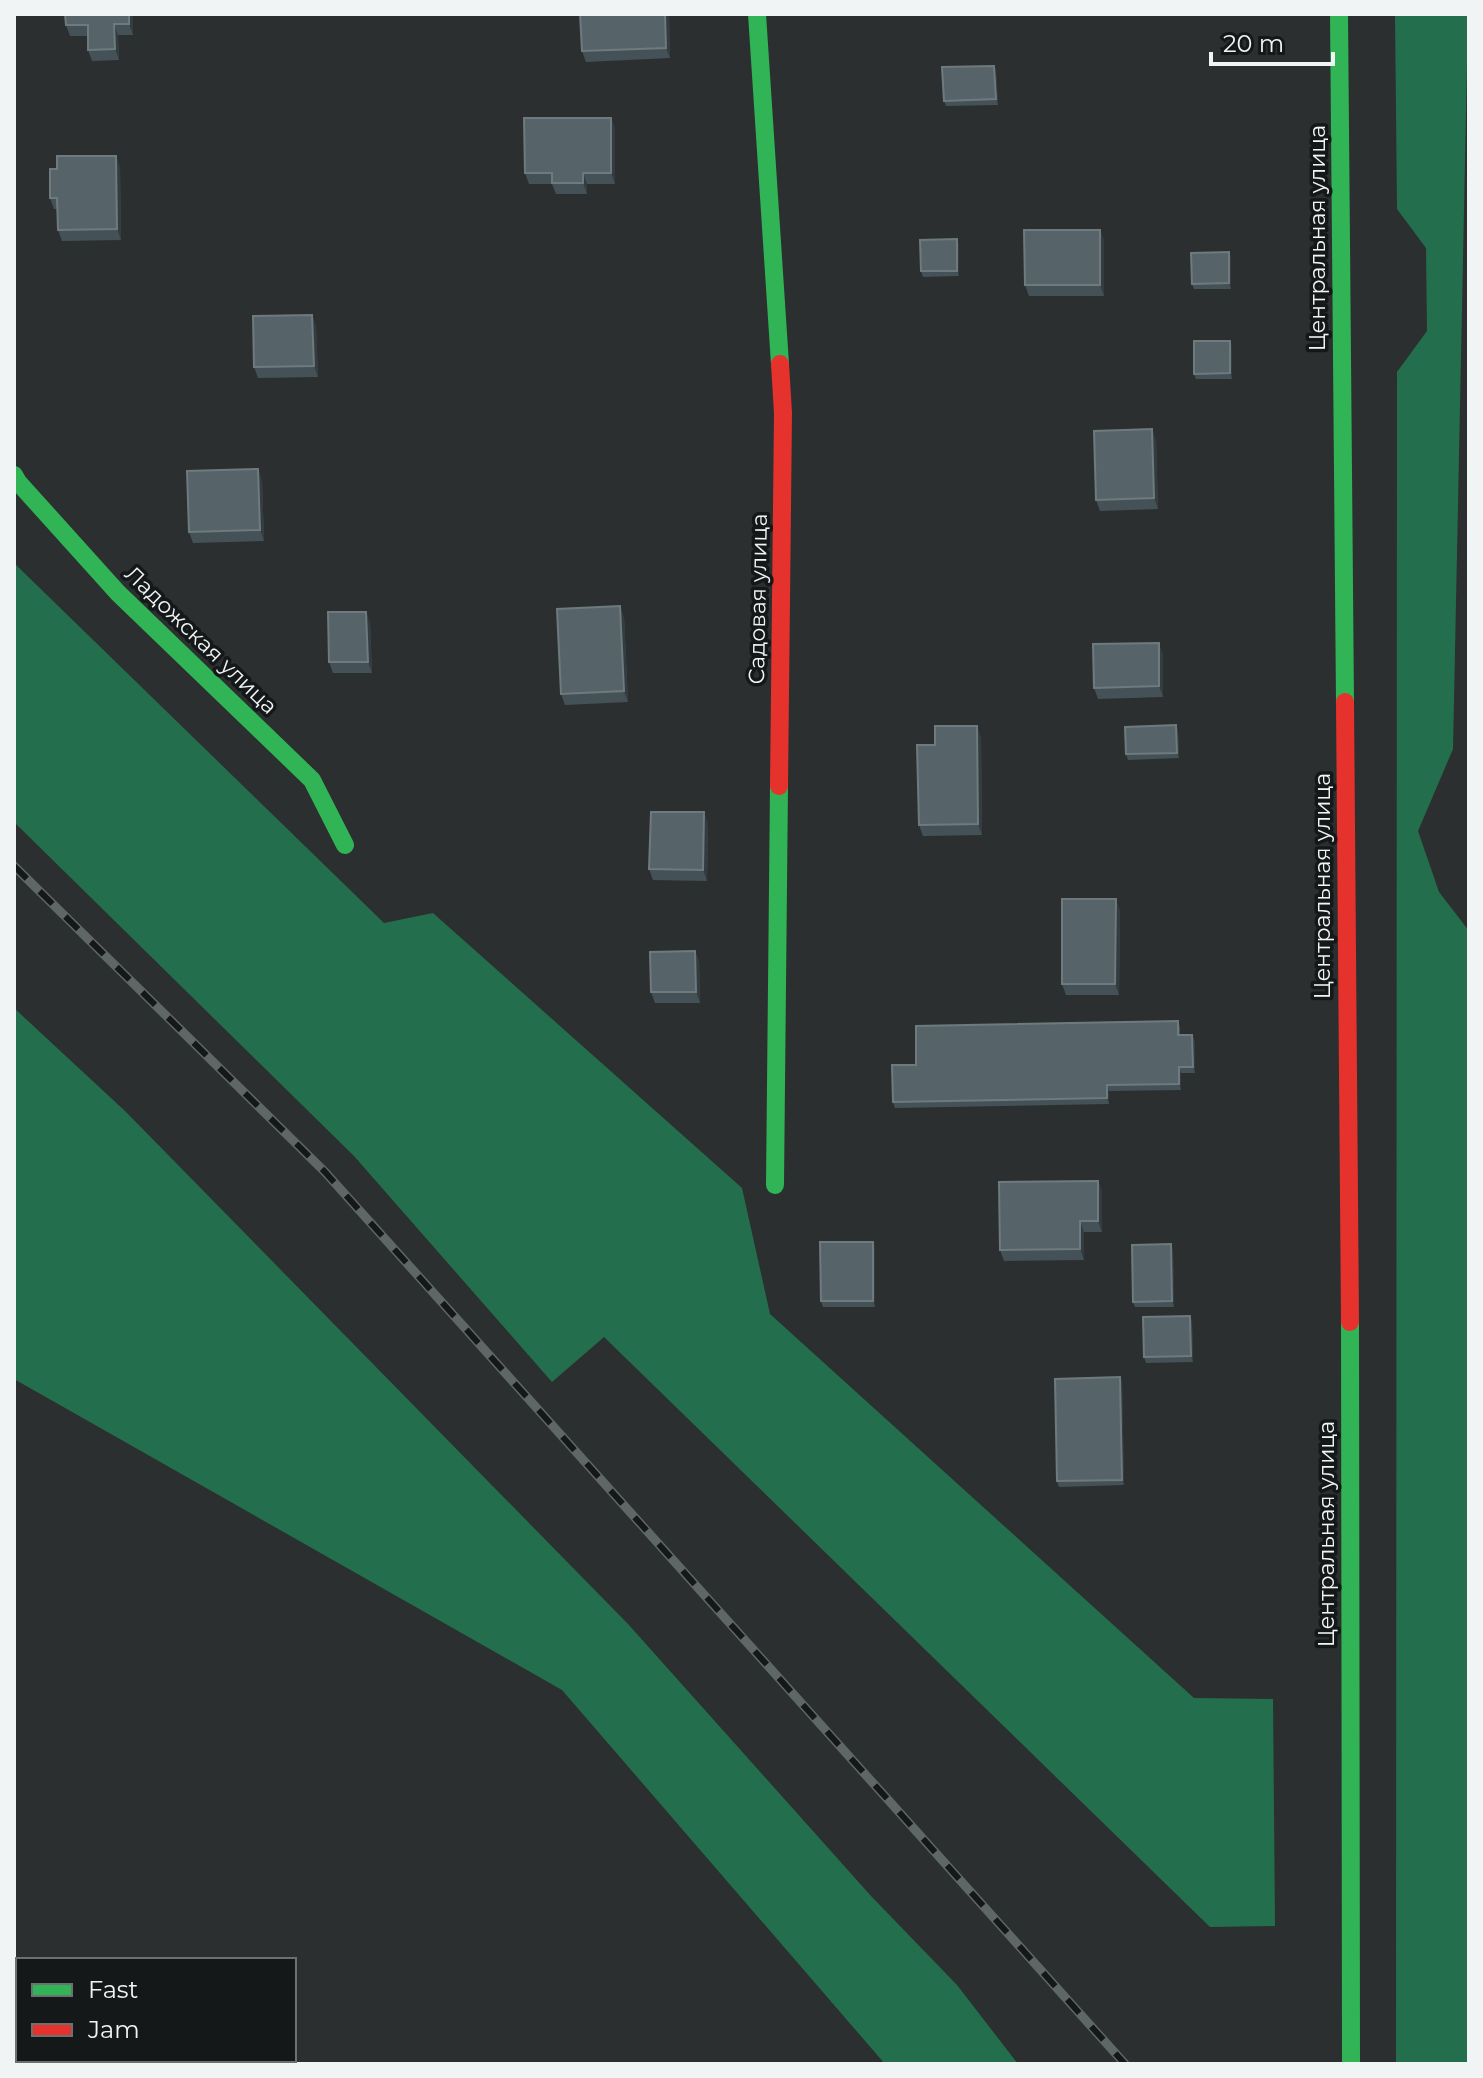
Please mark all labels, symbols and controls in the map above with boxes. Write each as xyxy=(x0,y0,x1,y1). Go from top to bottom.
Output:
scale bar xyxy=(1211,16,1333,66)
text: 20 m xyxy=(1223,29,1284,58)
street label: Центральная улица xyxy=(1304,125,1331,351)
street label: Садовая улица xyxy=(743,513,773,685)
street label: Ладожская улица xyxy=(119,560,283,720)
street label: Центральная улица xyxy=(1309,773,1336,999)
street label: Центральная улица xyxy=(1313,1421,1340,1647)
legend xyxy=(16,1958,296,2062)
text: Fast xyxy=(88,1975,139,2004)
text: Jam xyxy=(87,2015,140,2044)

